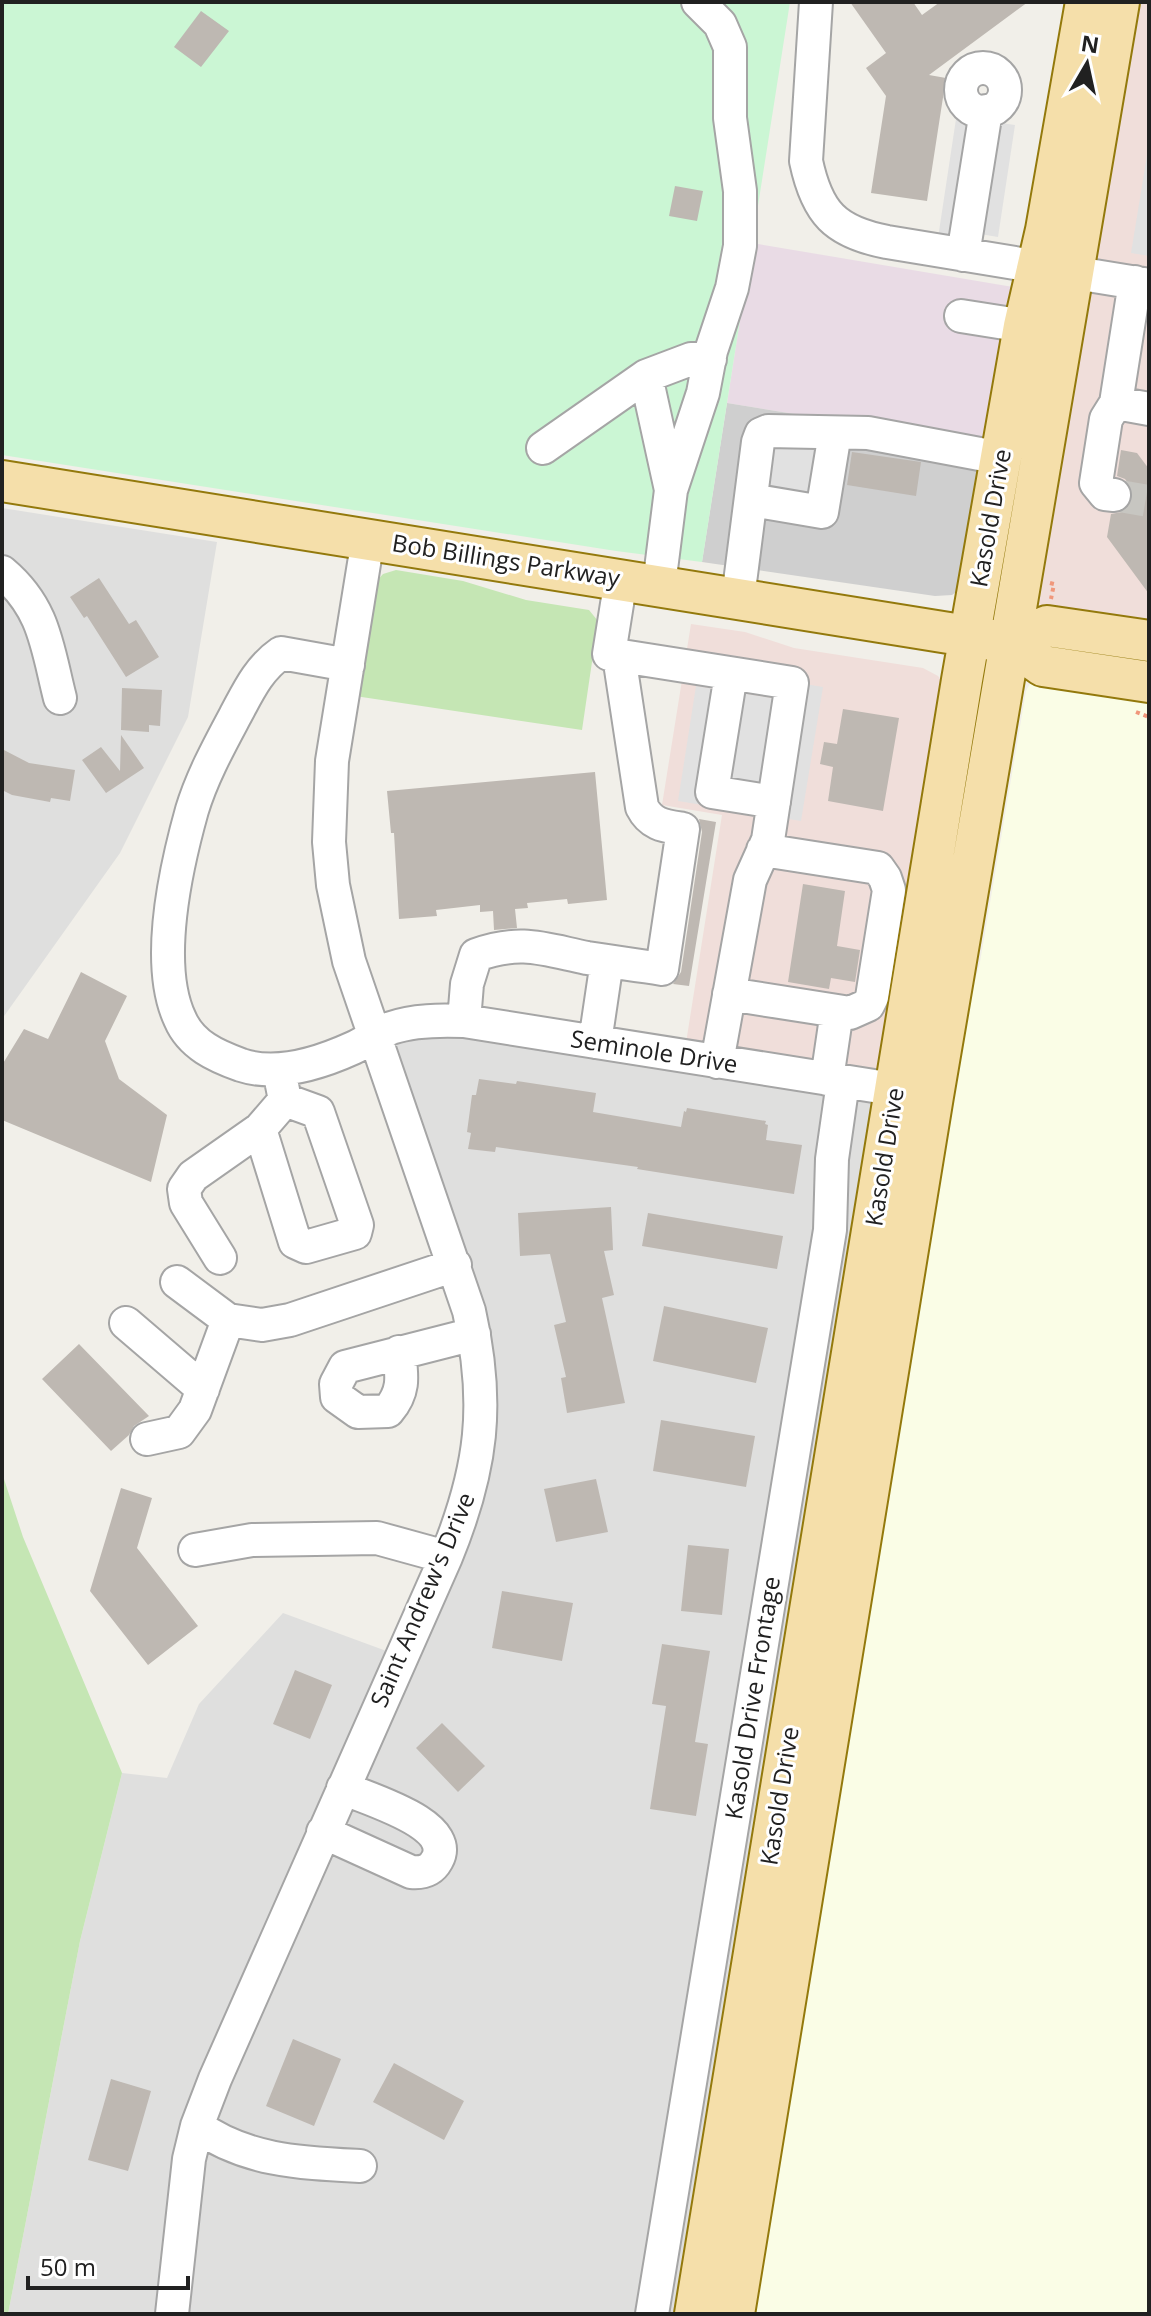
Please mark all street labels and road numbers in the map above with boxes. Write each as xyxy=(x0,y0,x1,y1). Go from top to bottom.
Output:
street label: Kasold Drive xyxy=(961,446,1018,589)
street label: Bob Billings Parkway xyxy=(390,525,623,594)
street label: Seminole Drive xyxy=(568,1021,740,1080)
street label: Kasold Drive xyxy=(856,1085,911,1228)
street label: Saint Andrew's Drive xyxy=(361,1487,482,1712)
street label: Kasold Drive Frontage xyxy=(720,1574,786,1822)
street label: Kasold Drive xyxy=(755,1725,805,1867)

